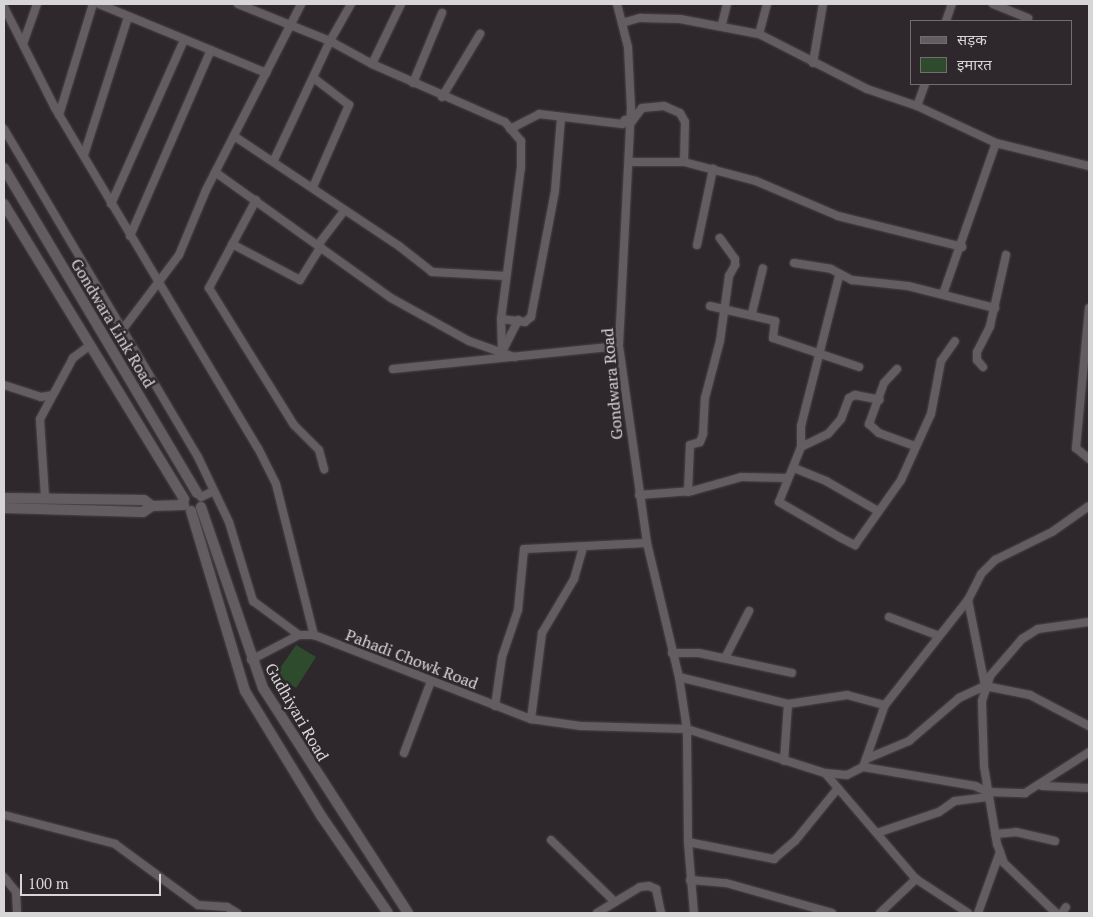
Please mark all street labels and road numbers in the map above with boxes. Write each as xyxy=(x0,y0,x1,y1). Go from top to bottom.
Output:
street label: Gondwara Link Road xyxy=(67,255,159,391)
street label: Gondwara Road xyxy=(598,327,626,441)
street label: Pahadi Chowk Road xyxy=(343,625,481,693)
street label: Gudhiyari Road xyxy=(261,660,333,764)

